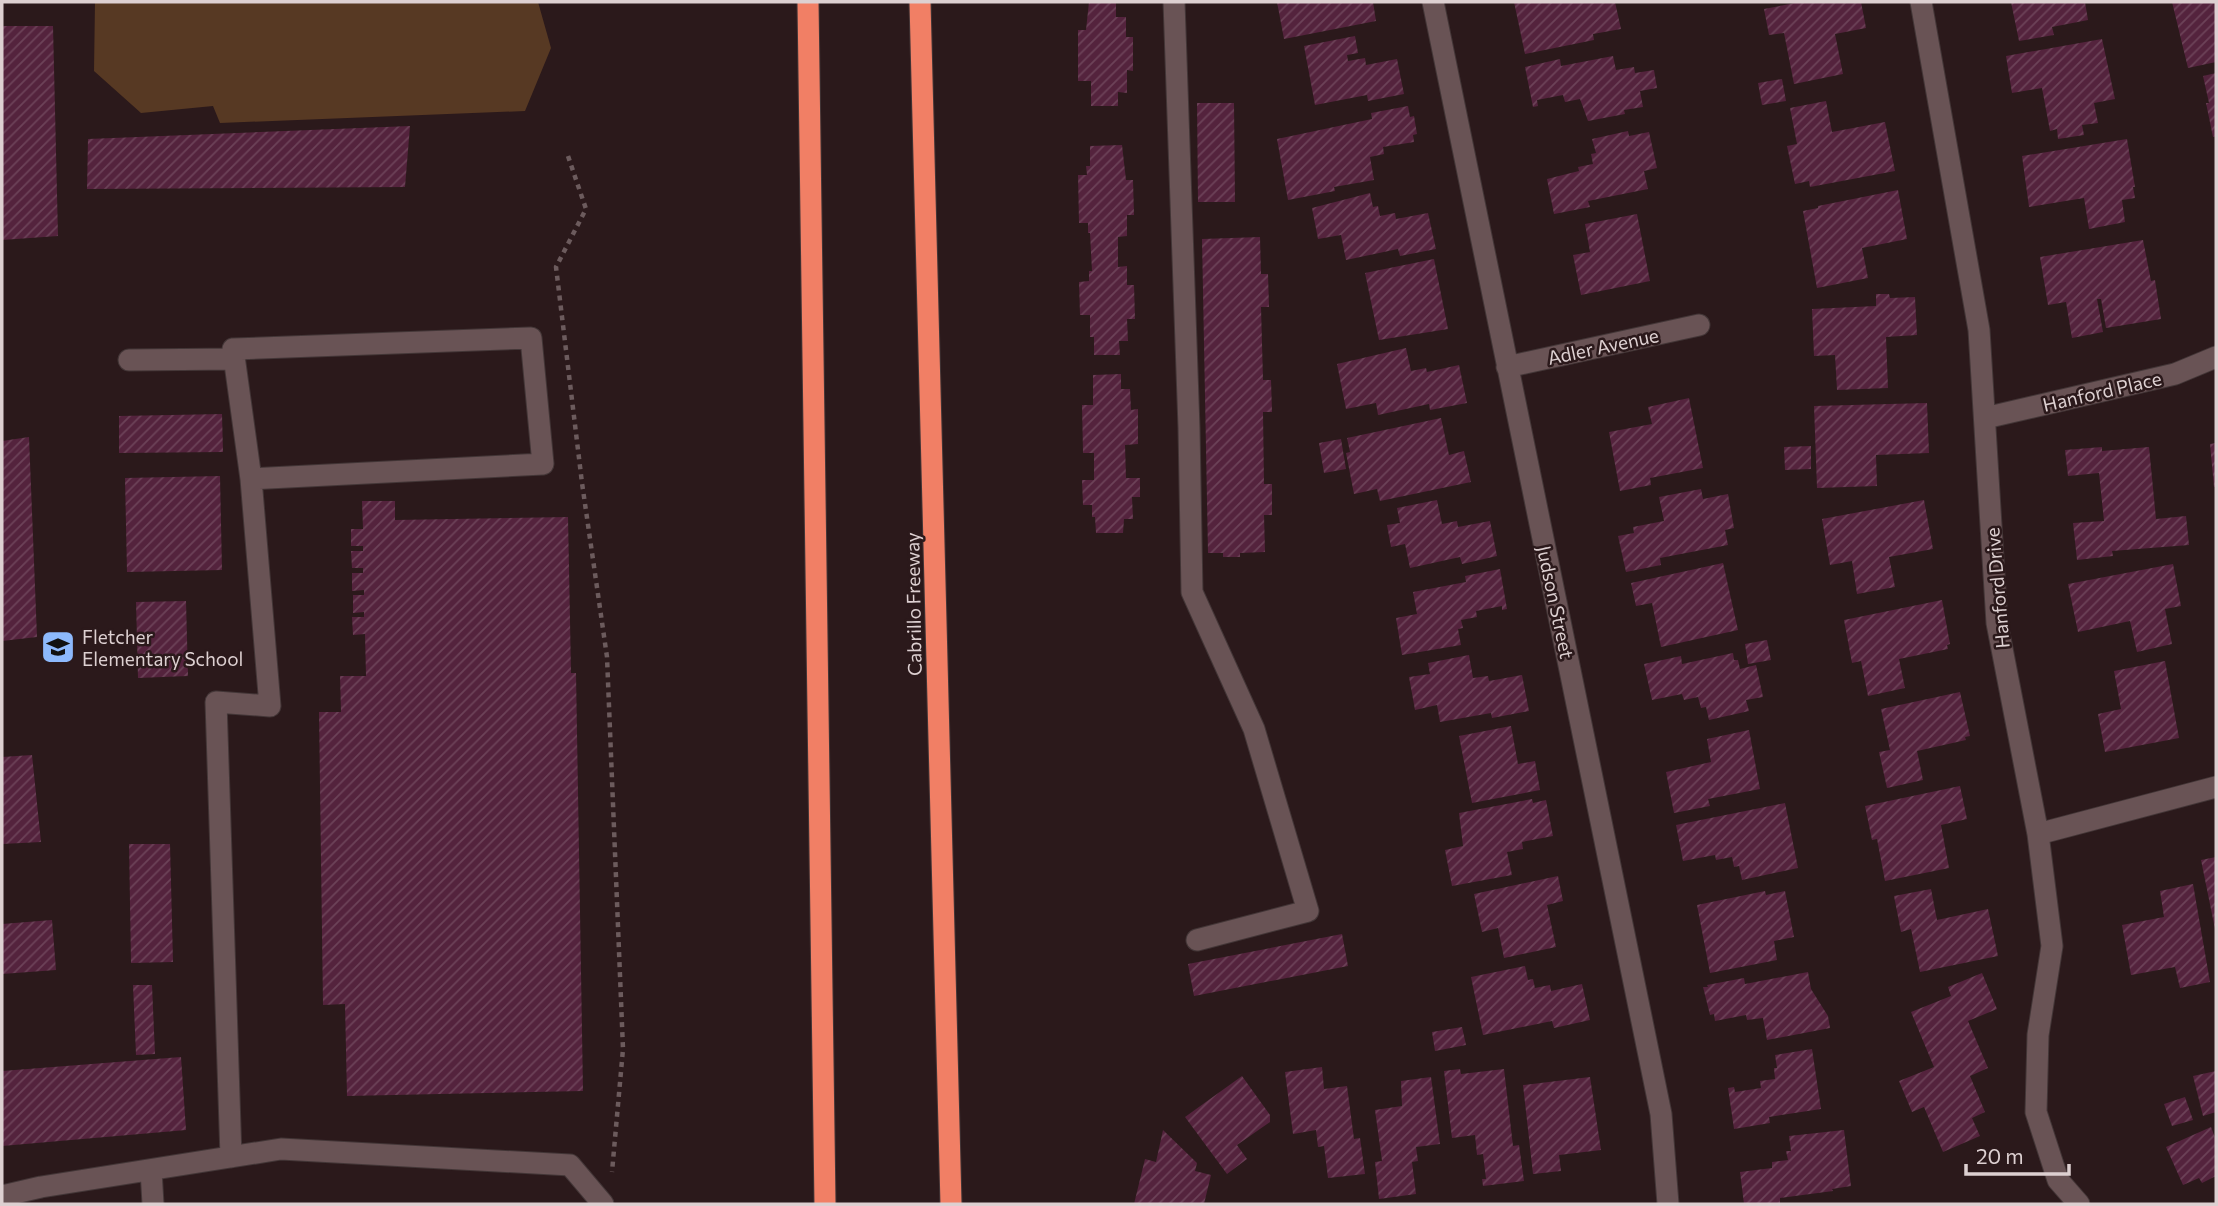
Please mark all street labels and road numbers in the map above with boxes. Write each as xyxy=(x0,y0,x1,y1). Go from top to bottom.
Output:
street label: Adler Avenue xyxy=(1545,323,1661,369)
street label: Hanford Place xyxy=(2040,366,2164,416)
street label: Hanford Drive xyxy=(1980,527,2014,649)
street label: Cabrillo Freeway xyxy=(900,532,926,676)
street label: Judson Street xyxy=(1533,543,1579,661)

